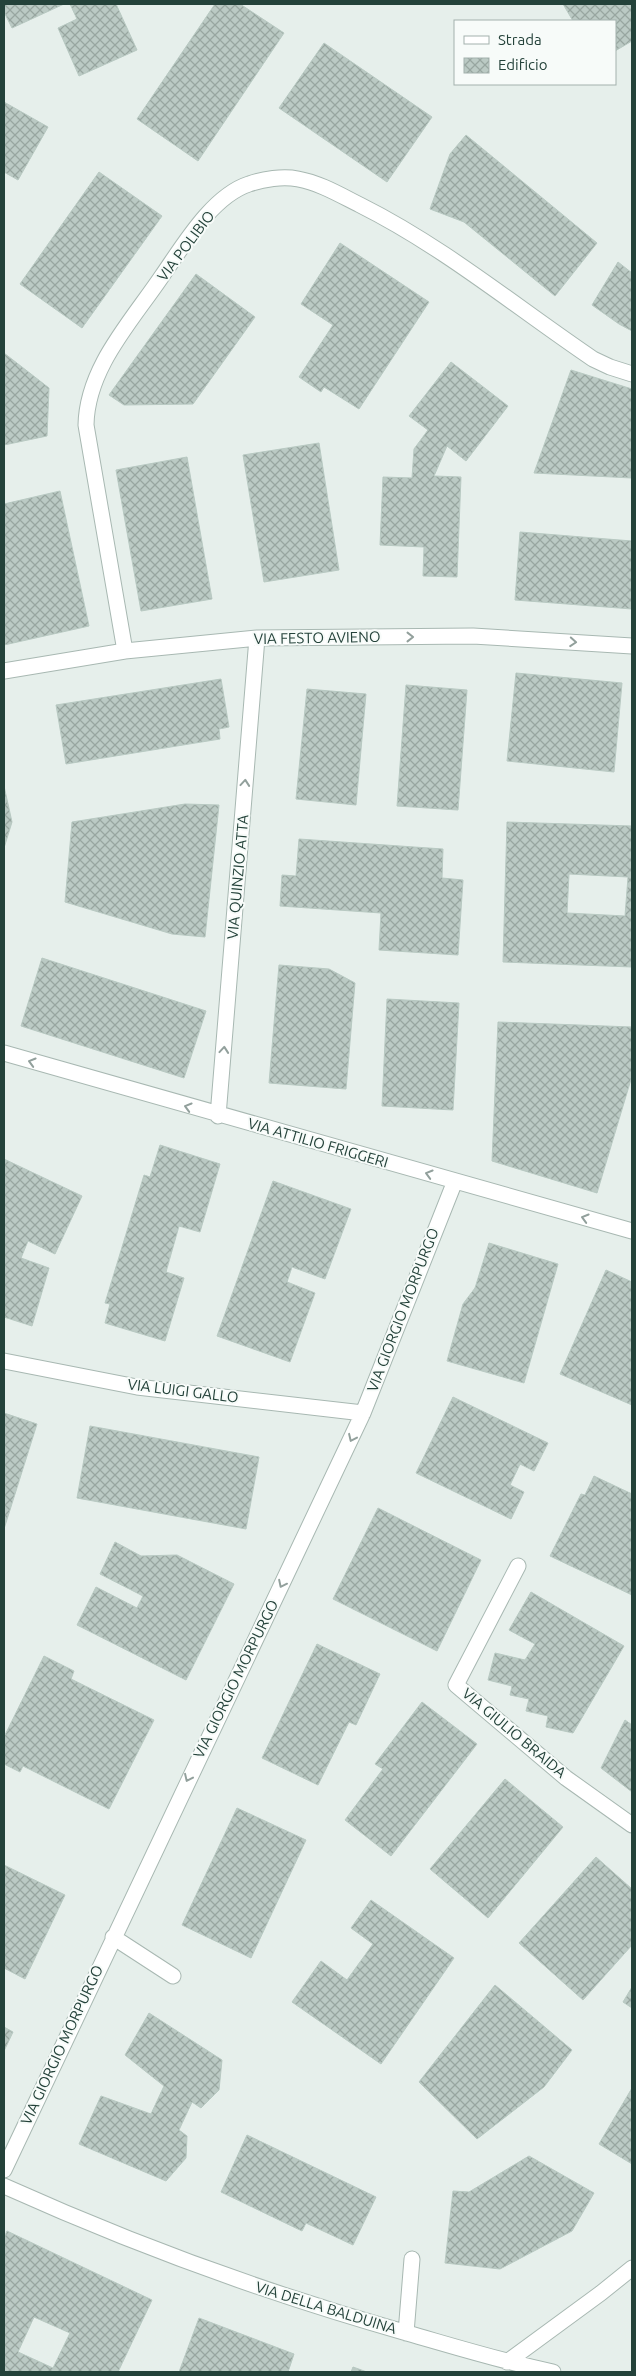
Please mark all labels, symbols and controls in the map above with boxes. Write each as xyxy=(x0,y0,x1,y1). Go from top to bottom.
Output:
legend xyxy=(454,20,616,85)
text: Strada xyxy=(498,31,542,48)
text: Edificio xyxy=(498,56,547,73)
street label: VIA POLIBIO xyxy=(154,207,218,284)
street label: VIA FESTO AVIENO xyxy=(253,628,381,647)
one-way arrow xyxy=(407,631,415,642)
one-way arrow xyxy=(569,637,577,648)
one-way arrow xyxy=(240,779,251,787)
street label: VIA QUINZIO ATTA xyxy=(224,814,251,940)
one-way arrow xyxy=(219,1045,230,1053)
one-way arrow xyxy=(28,1057,37,1067)
one-way arrow xyxy=(185,1102,193,1112)
street label: VIA ATTILIO FRIGGERI xyxy=(246,1114,390,1171)
one-way arrow xyxy=(425,1170,433,1180)
one-way arrow xyxy=(582,1214,590,1224)
street label: VIA GIORGIO MORPURGO xyxy=(363,1225,442,1394)
street label: VIA LUIGI GALLO xyxy=(127,1375,239,1406)
one-way arrow xyxy=(347,1433,358,1442)
one-way arrow xyxy=(277,1579,288,1588)
street label: VIA GIORGIO MORPURGO xyxy=(190,1597,281,1761)
street label: VIA GIULIO BRAIDA xyxy=(459,1684,570,1781)
one-way arrow xyxy=(184,1773,195,1782)
street label: VIA GIORGIO MORPURGO xyxy=(17,1962,106,2127)
street label: VIA DELLA BALDUINA xyxy=(254,2278,399,2337)

